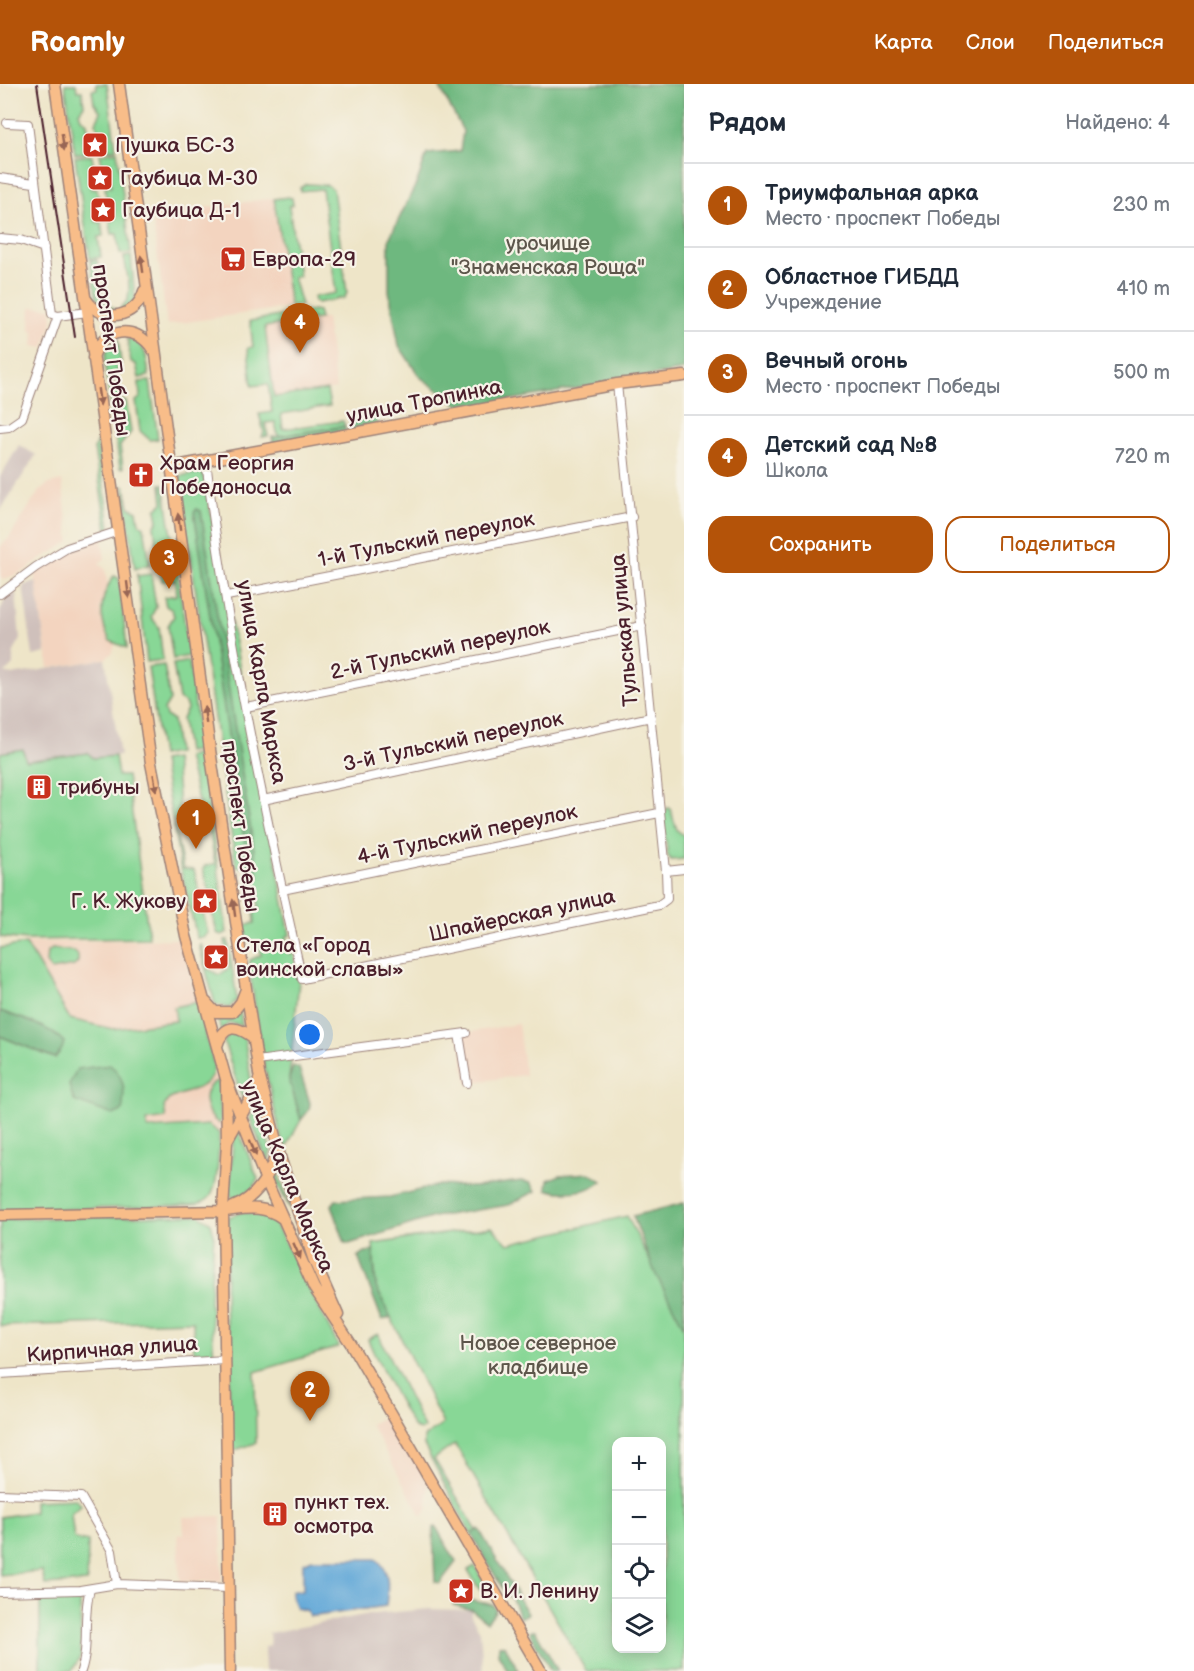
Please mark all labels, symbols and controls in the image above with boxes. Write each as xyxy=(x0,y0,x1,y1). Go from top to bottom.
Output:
text: Roamly xyxy=(30,26,125,59)
text: Карта xyxy=(874,30,933,55)
text: Слои xyxy=(966,30,1015,55)
text: Поделиться xyxy=(1048,30,1164,55)
text: Рядом xyxy=(708,108,786,139)
text: Найдено: 4 xyxy=(1065,111,1170,135)
place icon: Пушка БС-3 xyxy=(80,130,110,160)
one-way arrow xyxy=(58,133,67,152)
place label: Пушка БС-3 xyxy=(115,133,235,158)
place icon: Гаубица М-30 xyxy=(85,163,115,193)
place label: Гаубица М-30 xyxy=(120,166,258,191)
text: Триумфальная арка xyxy=(765,180,978,207)
text: 1 xyxy=(723,193,732,217)
text: 230 m xyxy=(1113,193,1170,217)
place icon: Гаубица Д-1 xyxy=(88,195,118,225)
place label: Гаубица Д-1 xyxy=(122,198,240,223)
text: Место · проспект Победы xyxy=(765,207,1000,231)
park label: урочище "Знаменская Роща" xyxy=(451,231,645,280)
supermarket icon: Европа-29 xyxy=(218,244,248,274)
place label: Европа-29 xyxy=(252,247,356,272)
one-way arrow xyxy=(137,254,146,273)
street label: проспект Победы xyxy=(87,262,136,438)
text: Областное ГИБДД xyxy=(765,264,959,291)
text: 2 xyxy=(722,277,733,301)
text: 410 m xyxy=(1116,277,1170,301)
text: Учреждение xyxy=(765,291,882,315)
pin: 4 xyxy=(280,304,320,353)
text: Вечный огонь xyxy=(765,348,907,375)
text: 3 xyxy=(722,361,733,385)
text: 500 m xyxy=(1113,361,1170,385)
street label: улица Тропинка xyxy=(344,374,504,429)
text: Место · проспект Победы xyxy=(765,375,1000,399)
one-way arrow xyxy=(94,388,103,407)
text: Детский сад №8 xyxy=(765,432,938,459)
text: 4 xyxy=(722,445,733,469)
text: 720 m xyxy=(1115,445,1170,469)
place label: Храм Георгия Победоносца xyxy=(160,451,294,500)
text: Школа xyxy=(765,459,828,483)
church icon: Храм Георгия Победоносца xyxy=(126,460,156,490)
street label: 1-й Тульский переулок xyxy=(316,506,536,573)
one-way arrow xyxy=(174,512,183,531)
button: Сохранить xyxy=(708,516,933,573)
button: Поделиться xyxy=(945,516,1170,573)
pin: 3 xyxy=(150,540,188,589)
street label: Тульская улица xyxy=(605,552,644,707)
street label: улица Карла Маркса xyxy=(231,578,292,787)
one-way arrow xyxy=(123,581,132,600)
street label: 2-й Тульский переулок xyxy=(328,614,552,685)
one-way arrow xyxy=(201,705,210,724)
street label: 3-й Тульский переулок xyxy=(341,706,565,777)
street label: проспект Победы xyxy=(216,738,265,914)
building icon: трибуны xyxy=(24,772,54,802)
one-way arrow xyxy=(151,774,160,793)
place label: трибуны xyxy=(58,775,140,800)
street label: 4-й Тульский переулок xyxy=(355,799,579,870)
pin: 1 xyxy=(176,800,216,849)
street label: Шпайерская улица xyxy=(427,883,618,947)
place icon: Г. К. Жукову xyxy=(190,886,220,916)
place label: Г. К. Жукову xyxy=(71,889,186,914)
one-way arrow xyxy=(229,898,238,917)
place label: Стела «Город воинской славы» xyxy=(236,933,404,982)
place icon: Стела «Город воинской славы» xyxy=(201,942,231,972)
your location xyxy=(295,1020,324,1049)
street label: улица Карла Маркса xyxy=(236,1076,340,1277)
one-way arrow xyxy=(249,1139,259,1157)
one-way arrow xyxy=(293,1242,302,1259)
street label: Кирпичная улица xyxy=(26,1331,199,1368)
park label: Новое северное кладбище xyxy=(460,1331,617,1380)
pin: 2 xyxy=(290,1372,330,1421)
map controls xyxy=(612,1437,666,1653)
button: + xyxy=(612,1437,666,1491)
place label: пункт тех. осмотра xyxy=(294,1490,389,1539)
button: − xyxy=(612,1491,666,1545)
building icon: пункт тех. осмотра xyxy=(260,1499,290,1529)
button: locate xyxy=(612,1545,666,1599)
place icon: В. И. Ленину xyxy=(446,1576,476,1606)
place label: В. И. Ленину xyxy=(480,1579,599,1604)
button: layers xyxy=(612,1599,666,1653)

